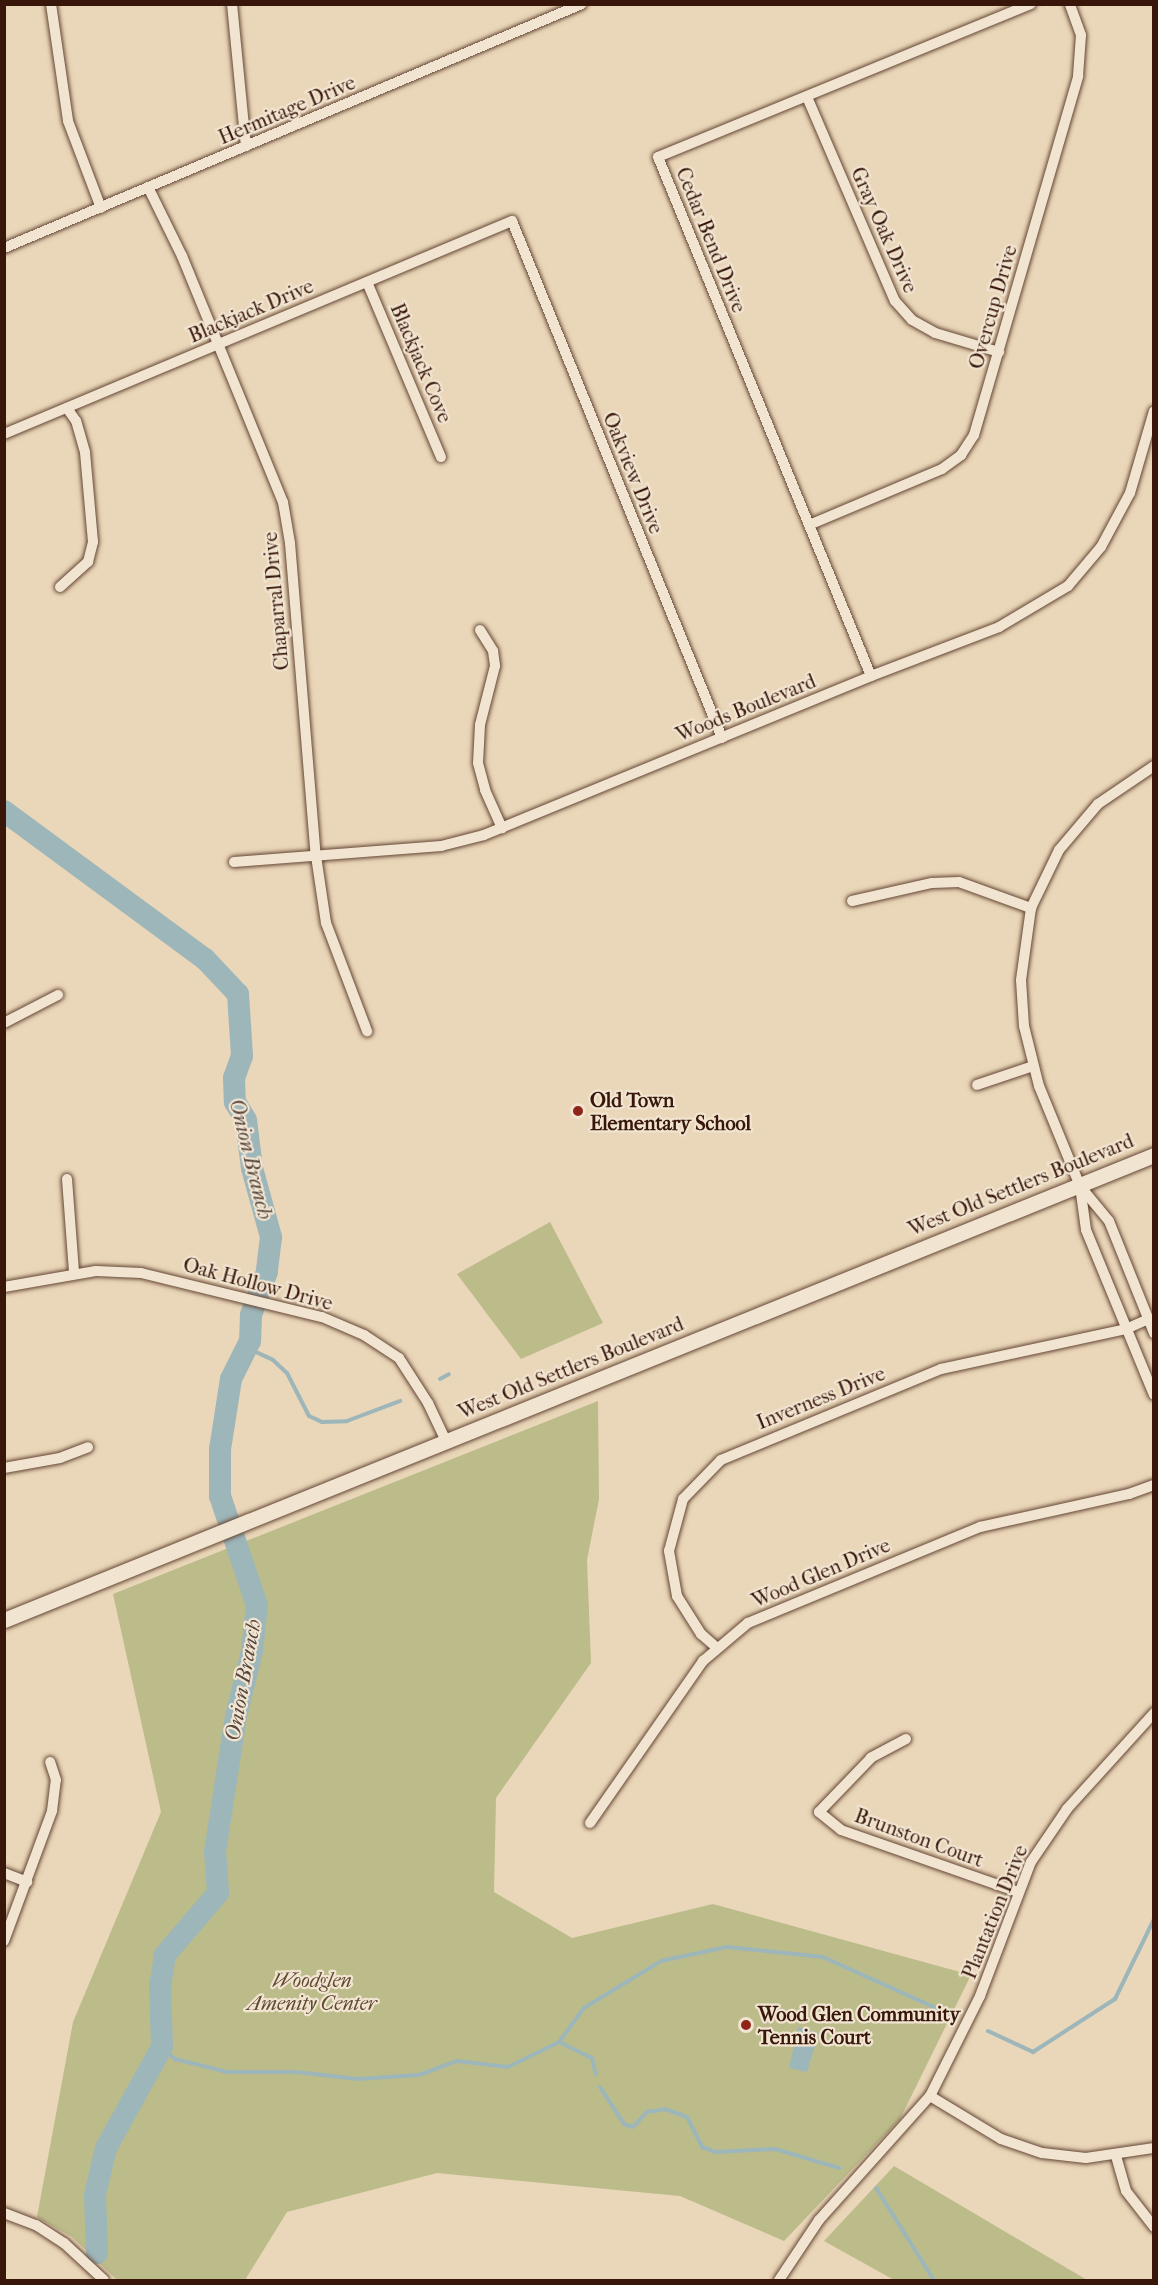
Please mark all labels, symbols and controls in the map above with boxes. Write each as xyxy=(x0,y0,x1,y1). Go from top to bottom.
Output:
street label: Hermitage Drive xyxy=(215,70,359,150)
street label: Gray Oak Drive xyxy=(846,163,922,297)
street label: Cedar Bend Drive xyxy=(671,164,751,316)
street label: Overcup Drive xyxy=(964,242,1022,372)
street label: Blackjack Drive xyxy=(185,274,317,348)
street label: Blackjack Cove xyxy=(385,300,457,426)
street label: Oakview Drive xyxy=(598,409,668,537)
street label: Chaparral Drive xyxy=(258,531,294,671)
street label: Woods Boulevard xyxy=(673,669,819,747)
place label: Old Town Elementary School xyxy=(590,1088,751,1135)
water label: Onion Branch xyxy=(224,1096,278,1222)
marker: Old Town Elementary School xyxy=(571,1104,585,1118)
street label: West Old Settlers Boulevard xyxy=(905,1129,1137,1241)
street label: Oak Hollow Drive xyxy=(181,1252,335,1316)
street label: West Old Settlers Boulevard xyxy=(455,1312,687,1424)
street label: Inverness Drive xyxy=(753,1361,889,1435)
street label: Wood Glen Drive xyxy=(748,1533,894,1613)
water label: Onion Branch xyxy=(220,1617,266,1743)
street label: Brunston Court xyxy=(851,1804,987,1872)
street label: Plantation Drive xyxy=(957,1842,1033,1982)
park label: Woodglen Amenity Center xyxy=(247,1968,377,2015)
place label: Wood Glen Community Tennis Court xyxy=(758,2002,960,2049)
marker: Wood Glen Community Tennis Court xyxy=(739,2018,753,2032)

